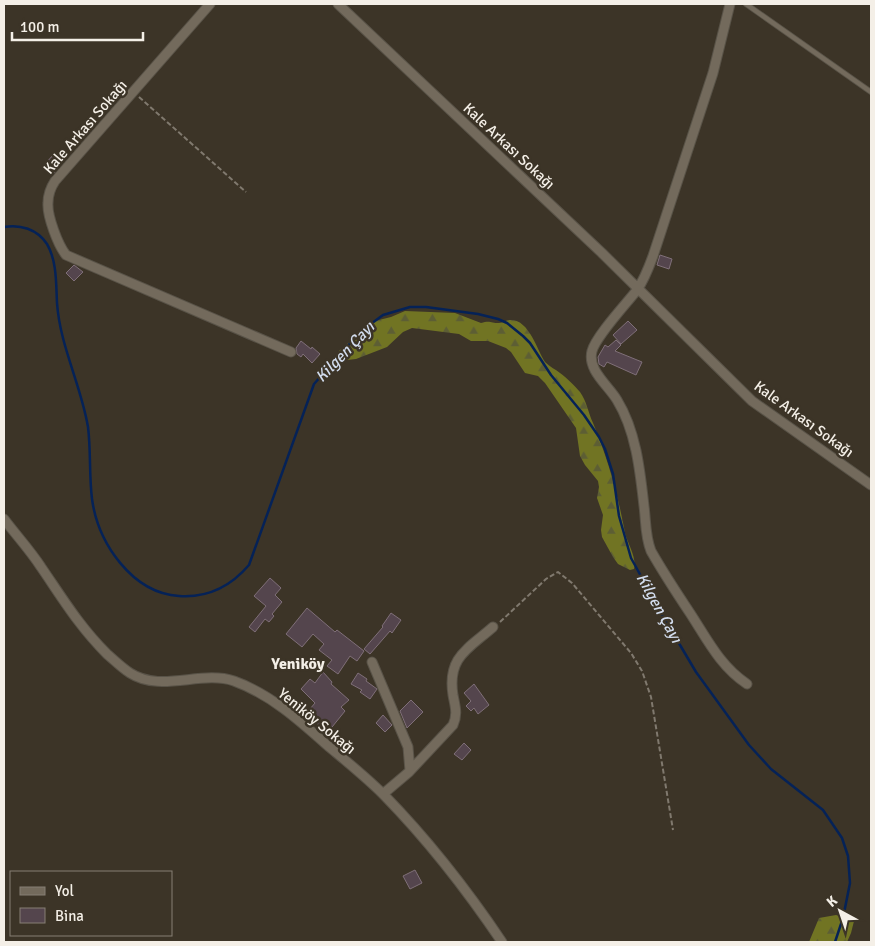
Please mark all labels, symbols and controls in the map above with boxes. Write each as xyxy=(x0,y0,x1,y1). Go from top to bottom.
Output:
scale bar xyxy=(12,10,144,42)
text: 100 m xyxy=(20,18,60,36)
street label: Kale Arkası Sokağı xyxy=(39,76,131,178)
street label: Kale Arkası Sokağı xyxy=(460,99,558,193)
water label: Kilgen Çayı xyxy=(311,317,379,387)
street label: Kale Arkası Sokağı xyxy=(751,377,857,461)
water label: Kilgen Çayı xyxy=(632,570,687,647)
district label: Yeniköy xyxy=(270,654,325,674)
street label: Yeniköy Sokağı xyxy=(275,684,359,758)
legend xyxy=(10,871,172,936)
text: Yol xyxy=(55,882,74,900)
north arrow xyxy=(815,886,865,936)
text: K xyxy=(823,892,841,911)
text: Bina xyxy=(55,907,84,925)

